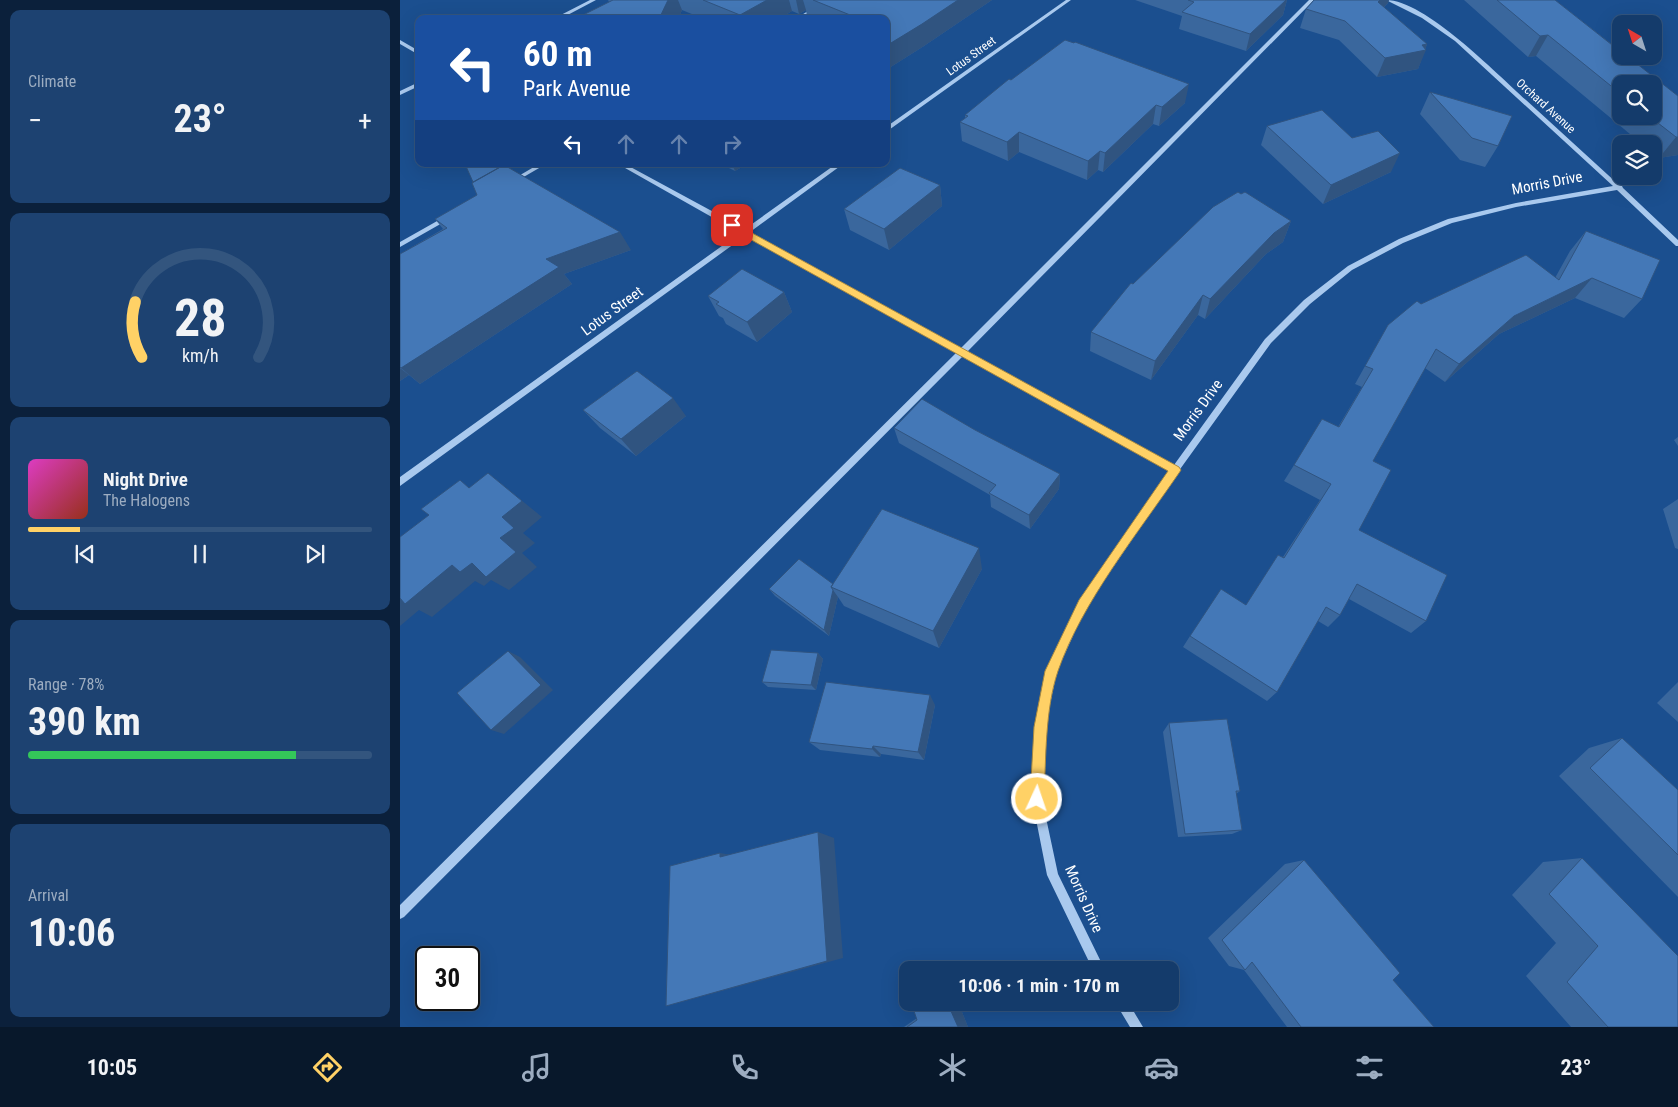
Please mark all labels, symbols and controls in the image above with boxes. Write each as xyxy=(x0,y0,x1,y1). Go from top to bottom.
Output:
north arrow xyxy=(1612,15,1662,65)
map controls xyxy=(1612,15,1662,185)
street label: Lotus Street xyxy=(944,33,999,79)
text: 60 m xyxy=(523,34,592,75)
icon: left xyxy=(440,35,505,100)
text: Climate xyxy=(28,72,76,91)
button: search xyxy=(1612,75,1662,125)
text: Park Avenue xyxy=(523,76,631,101)
street label: Orchard Avenue xyxy=(1514,76,1579,136)
text: 23° xyxy=(173,97,227,141)
text: − xyxy=(28,104,42,137)
text: + xyxy=(358,104,372,137)
icon: left xyxy=(559,130,587,158)
icon: ahead xyxy=(612,130,640,158)
icon: ahead xyxy=(665,130,693,158)
icon: right xyxy=(718,130,746,158)
button: layers xyxy=(1612,135,1662,185)
street label: Morris Drive xyxy=(1510,167,1584,199)
pin xyxy=(711,204,753,246)
icon: arrive xyxy=(718,211,746,239)
street label: Lotus Street xyxy=(578,283,646,339)
text: 28 xyxy=(174,288,226,349)
text: km/h xyxy=(182,345,218,366)
street label: Morris Drive xyxy=(1170,376,1226,444)
text: Night Drive xyxy=(103,468,188,491)
text: The Halogens xyxy=(103,491,190,510)
icon: previous xyxy=(71,540,99,568)
icon: pause xyxy=(186,540,214,568)
icon: next xyxy=(301,540,329,568)
text: Range · 78% xyxy=(28,675,104,694)
text: 390 km xyxy=(28,700,141,744)
position arrow xyxy=(1010,772,1062,824)
street label: Morris Drive xyxy=(1061,863,1107,935)
text: Arrival xyxy=(28,886,69,905)
text: 10:06 xyxy=(28,911,115,955)
speed limit sign: 30 xyxy=(415,946,480,1011)
text: 10:06 · 1 min · 170 m xyxy=(958,974,1120,997)
icon: directions xyxy=(310,1050,345,1085)
icon: music xyxy=(519,1050,554,1085)
icon: phone xyxy=(727,1050,762,1085)
icon: climate xyxy=(935,1050,970,1085)
icon: car xyxy=(1144,1050,1179,1085)
icon: filters xyxy=(1352,1050,1387,1085)
text: 10:05 xyxy=(87,1055,137,1080)
text: 23° xyxy=(1560,1055,1591,1080)

